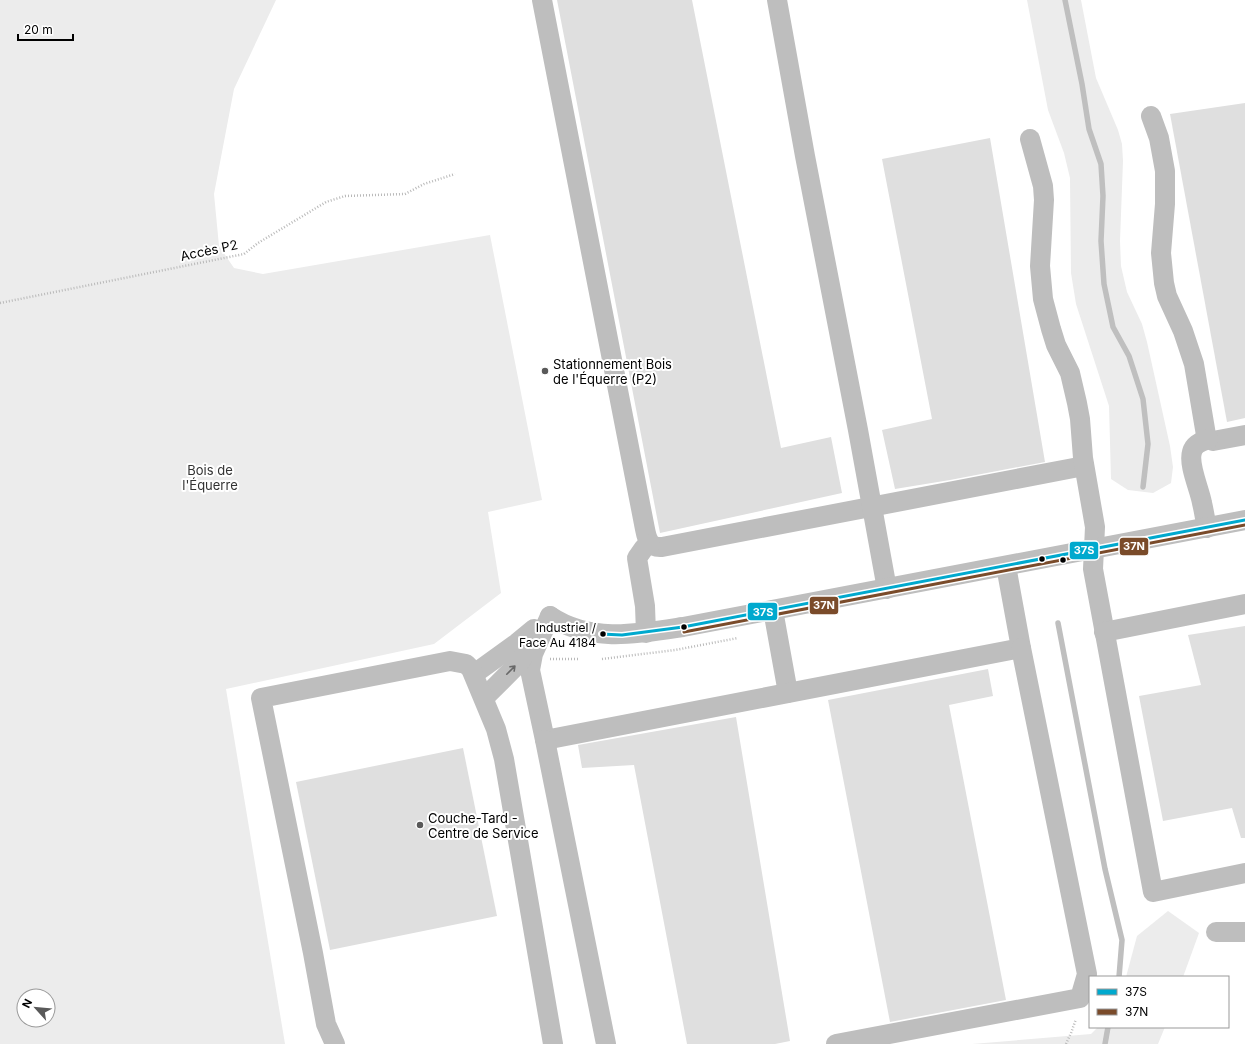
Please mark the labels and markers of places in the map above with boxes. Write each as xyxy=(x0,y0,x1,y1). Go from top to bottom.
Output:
place label: Stationnement Bois de l'Équerre (P2) xyxy=(553,356,672,387)
marker: Stationnement Bois de l'Équerre (P2) xyxy=(540,366,550,376)
unlabelled marker xyxy=(1037,554,1047,564)
unlabelled marker xyxy=(1058,555,1068,565)
place label: Industriel / Face Au 4184 xyxy=(519,620,597,650)
unlabelled marker xyxy=(679,622,689,632)
marker: Industriel / Face Au 4184 xyxy=(598,629,608,639)
place label: Couche-Tard - Centre de Service xyxy=(428,810,539,841)
marker: Couche-Tard - Centre de Service xyxy=(415,820,425,830)

